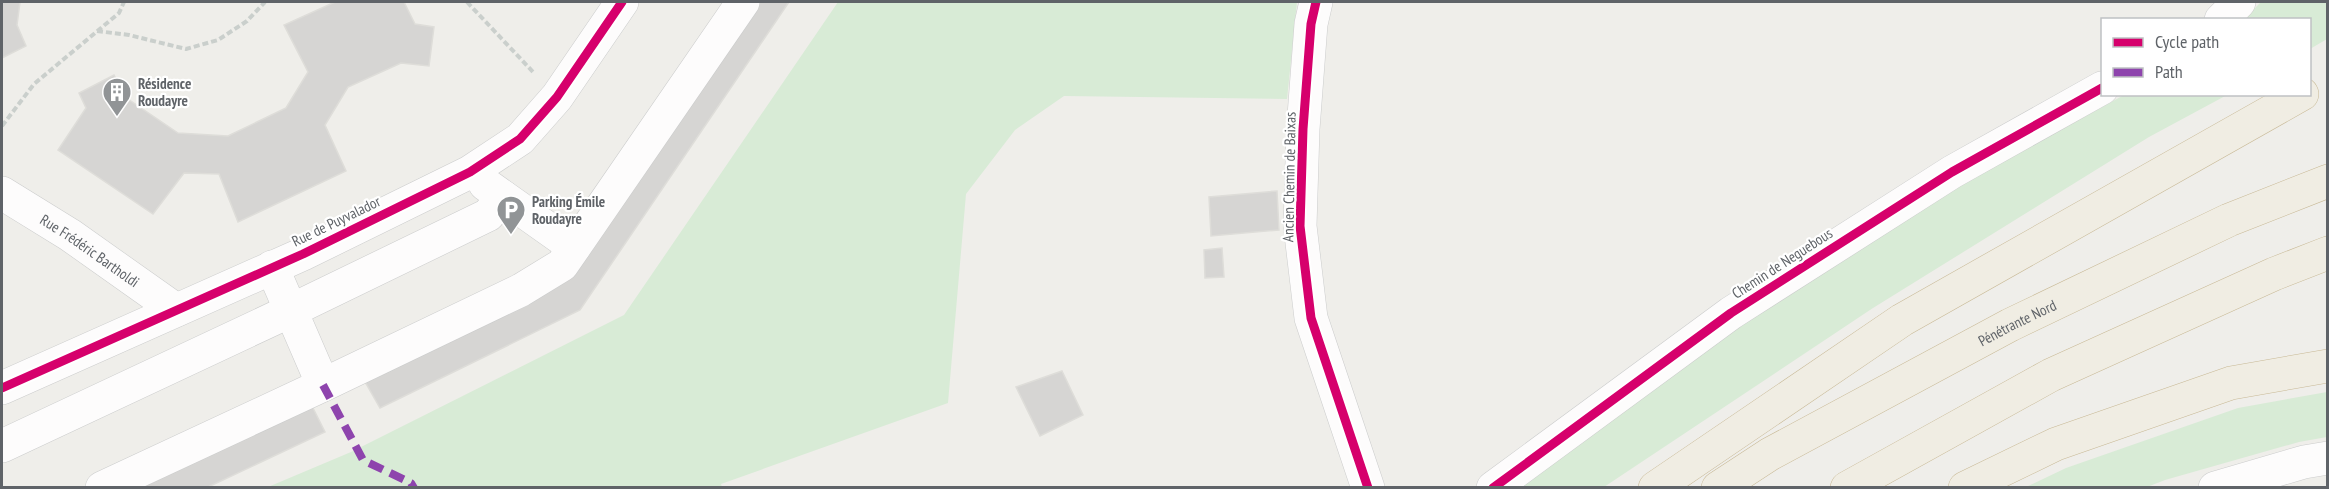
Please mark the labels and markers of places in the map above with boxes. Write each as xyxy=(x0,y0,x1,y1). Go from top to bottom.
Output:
place label: Résidence Roudayre xyxy=(138,74,191,110)
building icon: Résidence Roudayre xyxy=(101,76,133,118)
place label: Parking Émile Roudayre xyxy=(532,192,605,228)
parking icon: Parking Émile Roudayre xyxy=(495,194,527,236)

